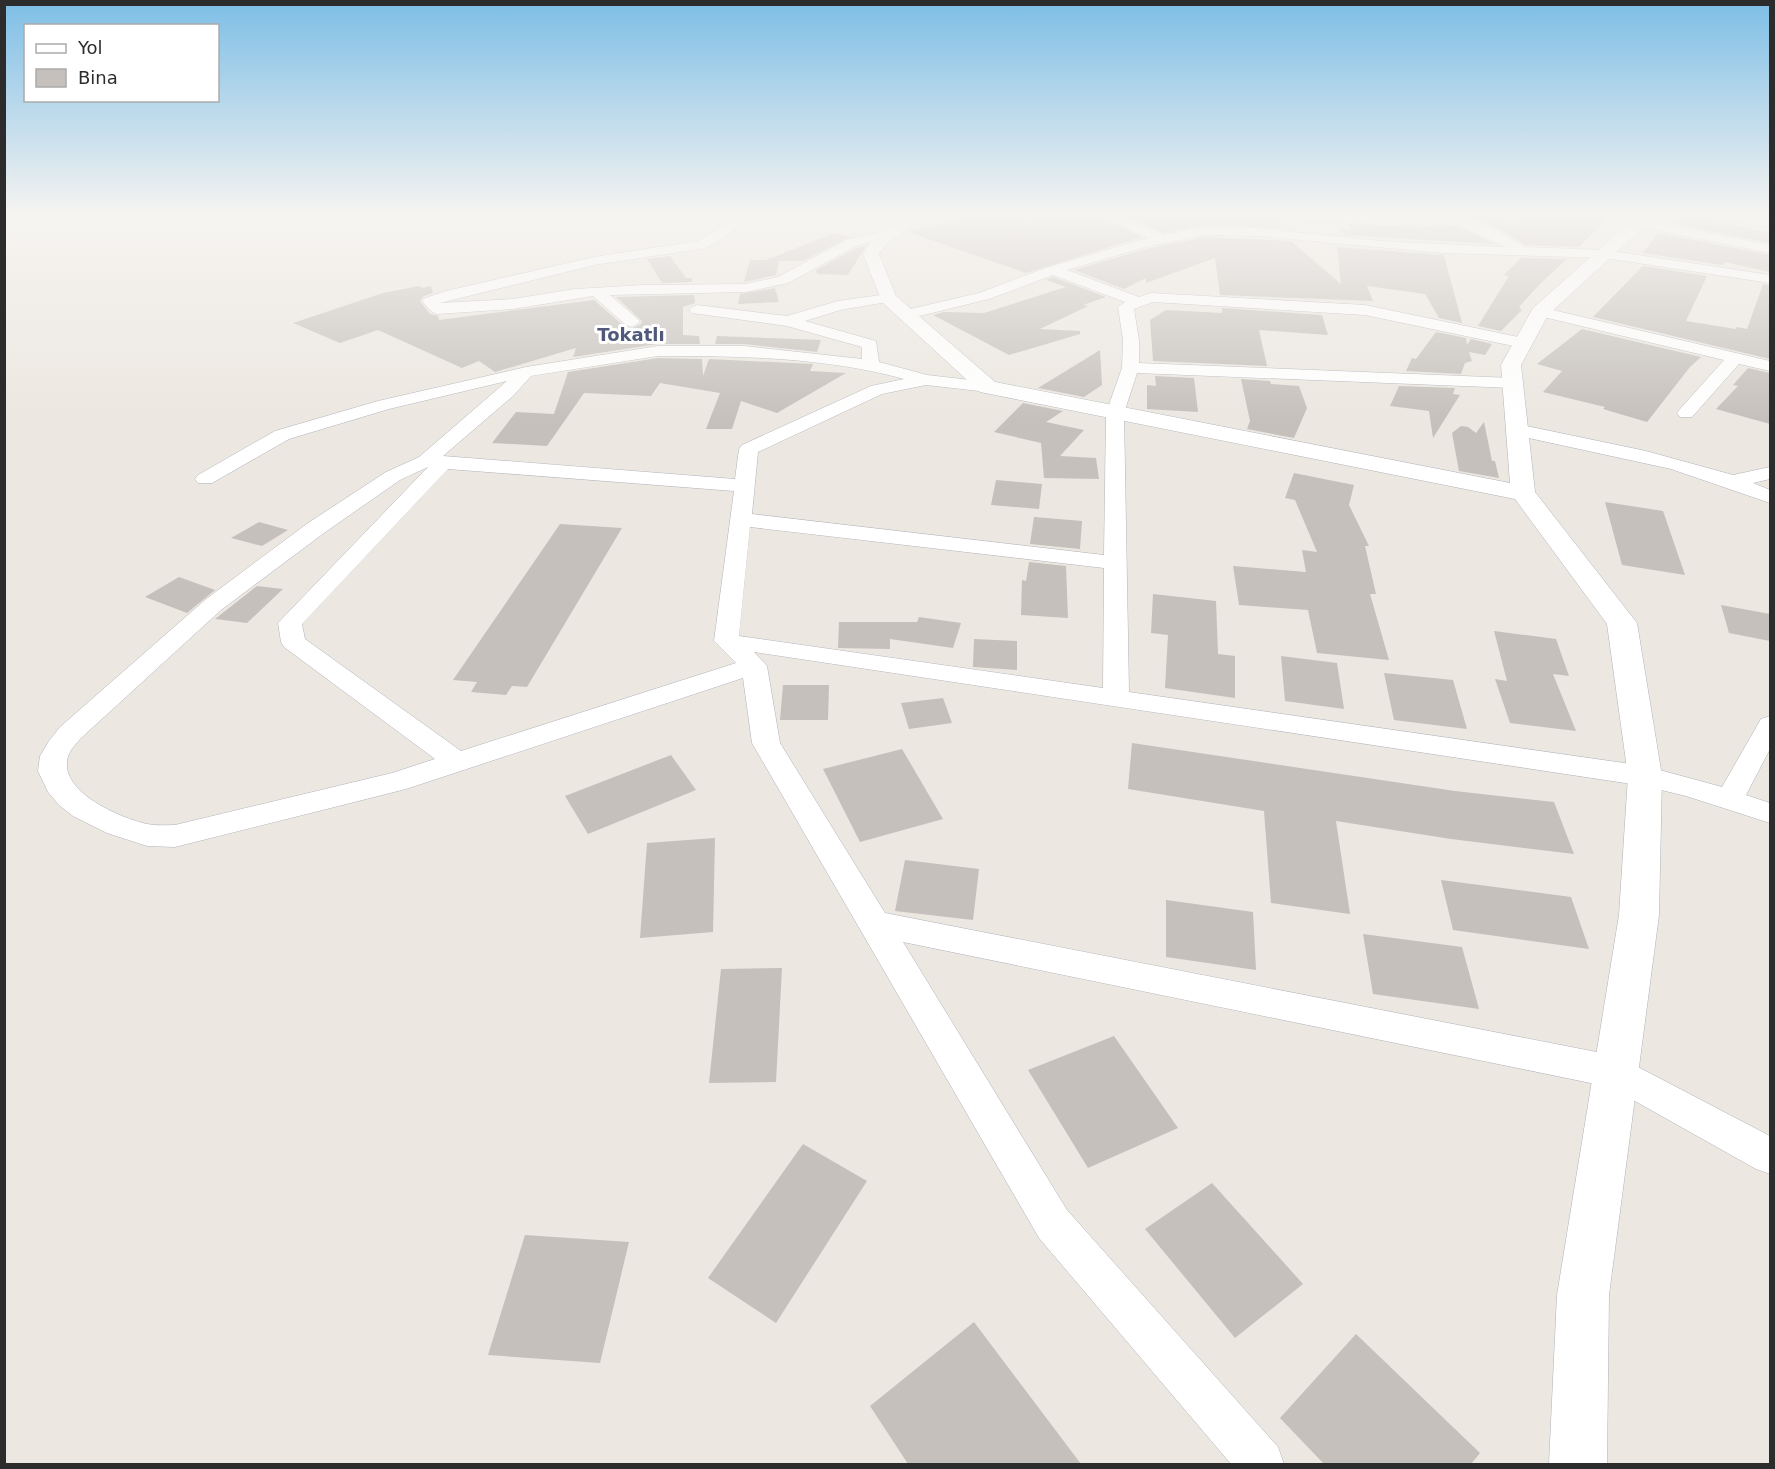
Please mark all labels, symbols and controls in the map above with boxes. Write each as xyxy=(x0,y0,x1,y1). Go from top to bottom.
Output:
legend xyxy=(24,24,219,102)
text: Yol xyxy=(77,37,103,58)
text: Bina xyxy=(78,67,118,88)
district label: Tokatlı xyxy=(597,324,665,345)

